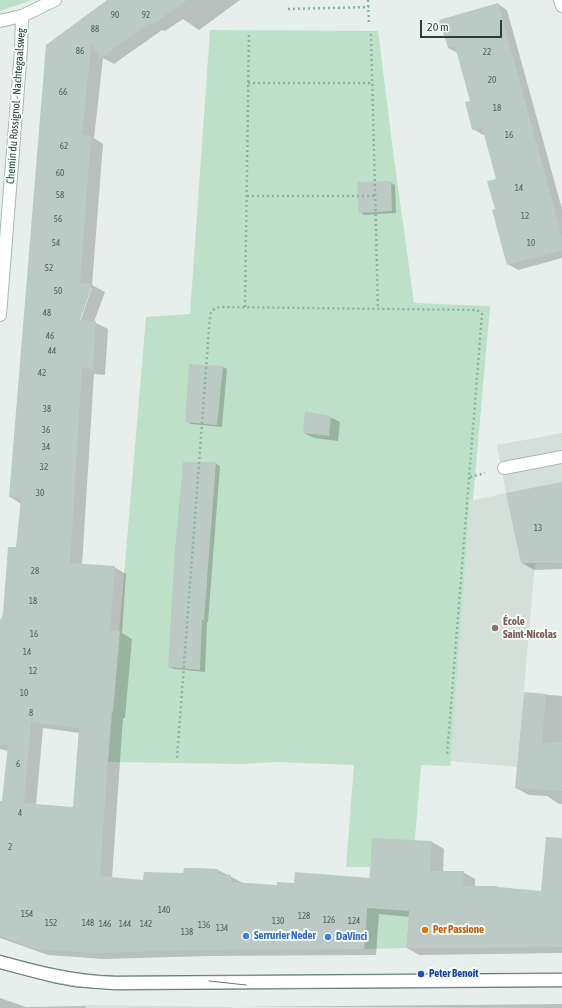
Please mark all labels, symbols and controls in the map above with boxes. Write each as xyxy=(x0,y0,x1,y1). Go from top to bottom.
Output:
house number: 90 xyxy=(111,10,119,20)
house number: 92 xyxy=(142,10,150,20)
scale bar xyxy=(422,12,504,38)
text: 20 m xyxy=(427,20,449,34)
house number: 88 xyxy=(91,24,99,34)
street label: Chemin du Rossignol - Nachtegaalsweg xyxy=(4,28,28,184)
house number: 86 xyxy=(76,46,84,56)
house number: 22 xyxy=(483,47,491,57)
house number: 20 xyxy=(488,75,496,85)
house number: 66 xyxy=(59,87,67,97)
house number: 18 xyxy=(493,103,501,113)
house number: 16 xyxy=(505,130,513,140)
house number: 62 xyxy=(60,141,68,151)
house number: 60 xyxy=(56,168,64,178)
house number: 14 xyxy=(515,183,523,193)
house number: 58 xyxy=(56,190,64,200)
house number: 12 xyxy=(521,211,529,221)
house number: 56 xyxy=(54,214,62,224)
house number: 54 xyxy=(52,238,60,248)
house number: 10 xyxy=(527,238,535,248)
house number: 52 xyxy=(45,263,53,273)
house number: 50 xyxy=(54,286,62,296)
house number: 48 xyxy=(43,308,51,318)
house number: 46 xyxy=(46,331,54,341)
house number: 44 xyxy=(48,346,56,356)
house number: 42 xyxy=(38,368,46,378)
house number: 38 xyxy=(43,404,51,414)
house number: 36 xyxy=(42,425,50,435)
house number: 34 xyxy=(42,442,50,452)
house number: 32 xyxy=(40,462,48,472)
house number: 30 xyxy=(36,488,44,498)
house number: 13 xyxy=(534,523,542,533)
house number: 28 xyxy=(31,566,39,576)
house number: 18 xyxy=(29,596,37,606)
place label: École Saint-Nicolas xyxy=(503,615,557,641)
marker: École Saint-Nicolas xyxy=(490,623,500,633)
house number: 16 xyxy=(30,629,38,639)
house number: 14 xyxy=(23,647,31,657)
house number: 12 xyxy=(29,666,37,676)
house number: 10 xyxy=(20,688,28,698)
house number: 8 xyxy=(29,708,33,718)
house number: 6 xyxy=(16,759,20,769)
house number: 4 xyxy=(18,808,22,818)
house number: 2 xyxy=(8,842,12,852)
house number: 140 xyxy=(158,905,170,915)
house number: 154 xyxy=(21,909,33,919)
house number: 128 xyxy=(298,911,310,921)
house number: 126 xyxy=(323,915,335,925)
house number: 130 xyxy=(272,916,284,926)
house number: 124 xyxy=(348,916,360,926)
house number: 152 xyxy=(45,918,57,928)
house number: 148 xyxy=(82,918,94,928)
house number: 146 xyxy=(99,919,111,929)
house number: 144 xyxy=(119,919,131,929)
house number: 142 xyxy=(140,919,152,929)
house number: 136 xyxy=(198,920,210,930)
house number: 134 xyxy=(216,923,228,933)
place label: Per Passione xyxy=(433,923,484,937)
marker: Per Passione xyxy=(420,925,430,935)
house number: 138 xyxy=(181,927,193,937)
place label: Serrurier Neder xyxy=(254,929,316,943)
place label: DaVinci xyxy=(336,930,367,944)
marker: Serrurier Neder xyxy=(241,931,251,941)
marker: DaVinci xyxy=(323,932,333,942)
place label: Peter Benoit xyxy=(429,967,478,981)
marker: Peter Benoit xyxy=(416,969,426,979)

